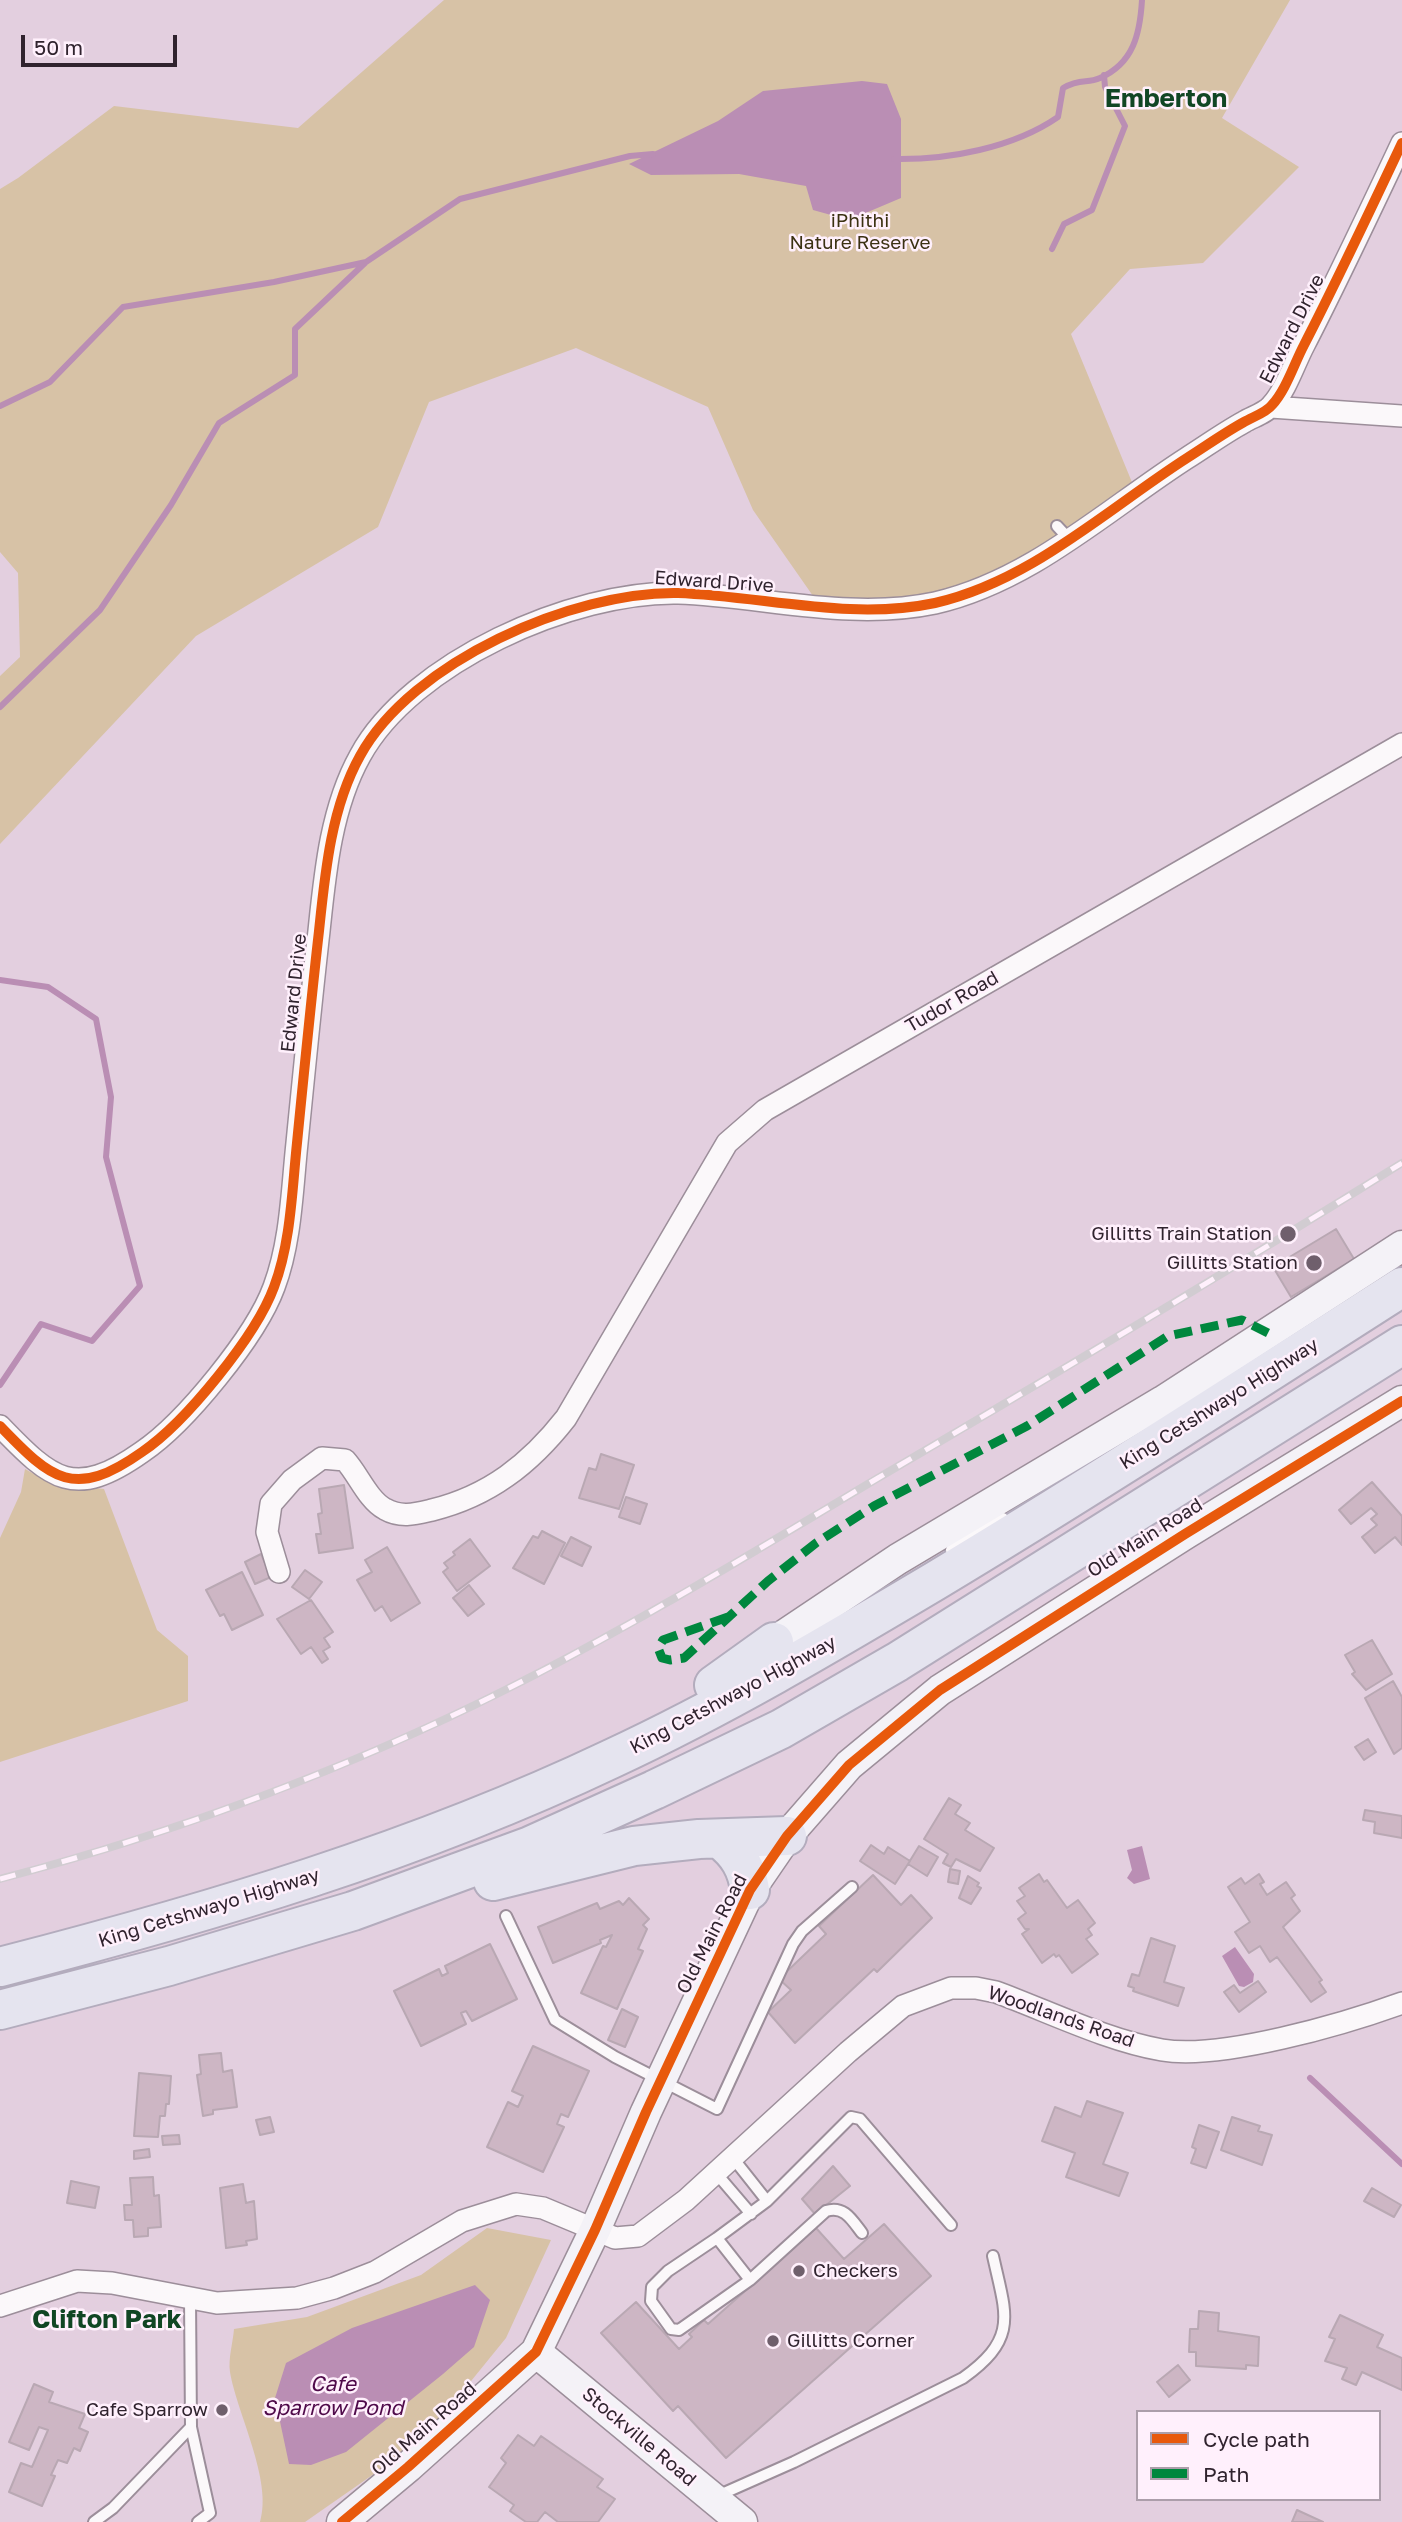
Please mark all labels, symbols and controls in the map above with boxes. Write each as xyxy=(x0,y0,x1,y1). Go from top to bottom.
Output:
scale bar xyxy=(24,21,180,65)
text: 50 m xyxy=(34,34,83,60)
district label: Emberton xyxy=(1105,83,1227,115)
park label: iPhithi Nature Reserve xyxy=(789,210,931,254)
street label: Edward Drive xyxy=(1255,271,1329,387)
street label: Edward Drive xyxy=(654,566,774,598)
street label: Edward Drive xyxy=(276,932,312,1054)
street label: Tudor Road xyxy=(902,966,1002,1038)
place label: Gillitts Train Station xyxy=(1091,1223,1272,1245)
marker: Gillitts Train Station xyxy=(1278,1224,1298,1244)
place label: Gillitts Station xyxy=(1167,1252,1298,1274)
marker: Gillitts Station xyxy=(1304,1253,1324,1273)
street label: King Cetshwayo Highway xyxy=(1115,1333,1323,1475)
street label: Old Main Road xyxy=(1083,1493,1207,1583)
street label: King Cetshwayo Highway xyxy=(626,1631,840,1759)
street label: King Cetshwayo Highway xyxy=(96,1863,322,1953)
street label: Old Main Road xyxy=(672,1870,752,1998)
street label: Woodlands Road xyxy=(985,1981,1137,2053)
place label: Checkers xyxy=(813,2260,898,2282)
marker: Checkers xyxy=(791,2263,807,2279)
district label: Clifton Park xyxy=(32,2304,182,2336)
place label: Gillitts Corner xyxy=(787,2330,914,2352)
marker: Gillitts Corner xyxy=(765,2333,781,2349)
water label: Cafe Sparrow Pond xyxy=(262,2371,404,2421)
street label: Old Main Road xyxy=(367,2377,481,2481)
street label: Stockville Road xyxy=(577,2383,701,2491)
place label: Cafe Sparrow xyxy=(86,2399,208,2421)
marker: Cafe Sparrow xyxy=(214,2402,230,2418)
legend xyxy=(1136,2410,1381,2501)
text: Cycle path xyxy=(1203,2426,1310,2452)
text: Path xyxy=(1203,2461,1250,2487)

